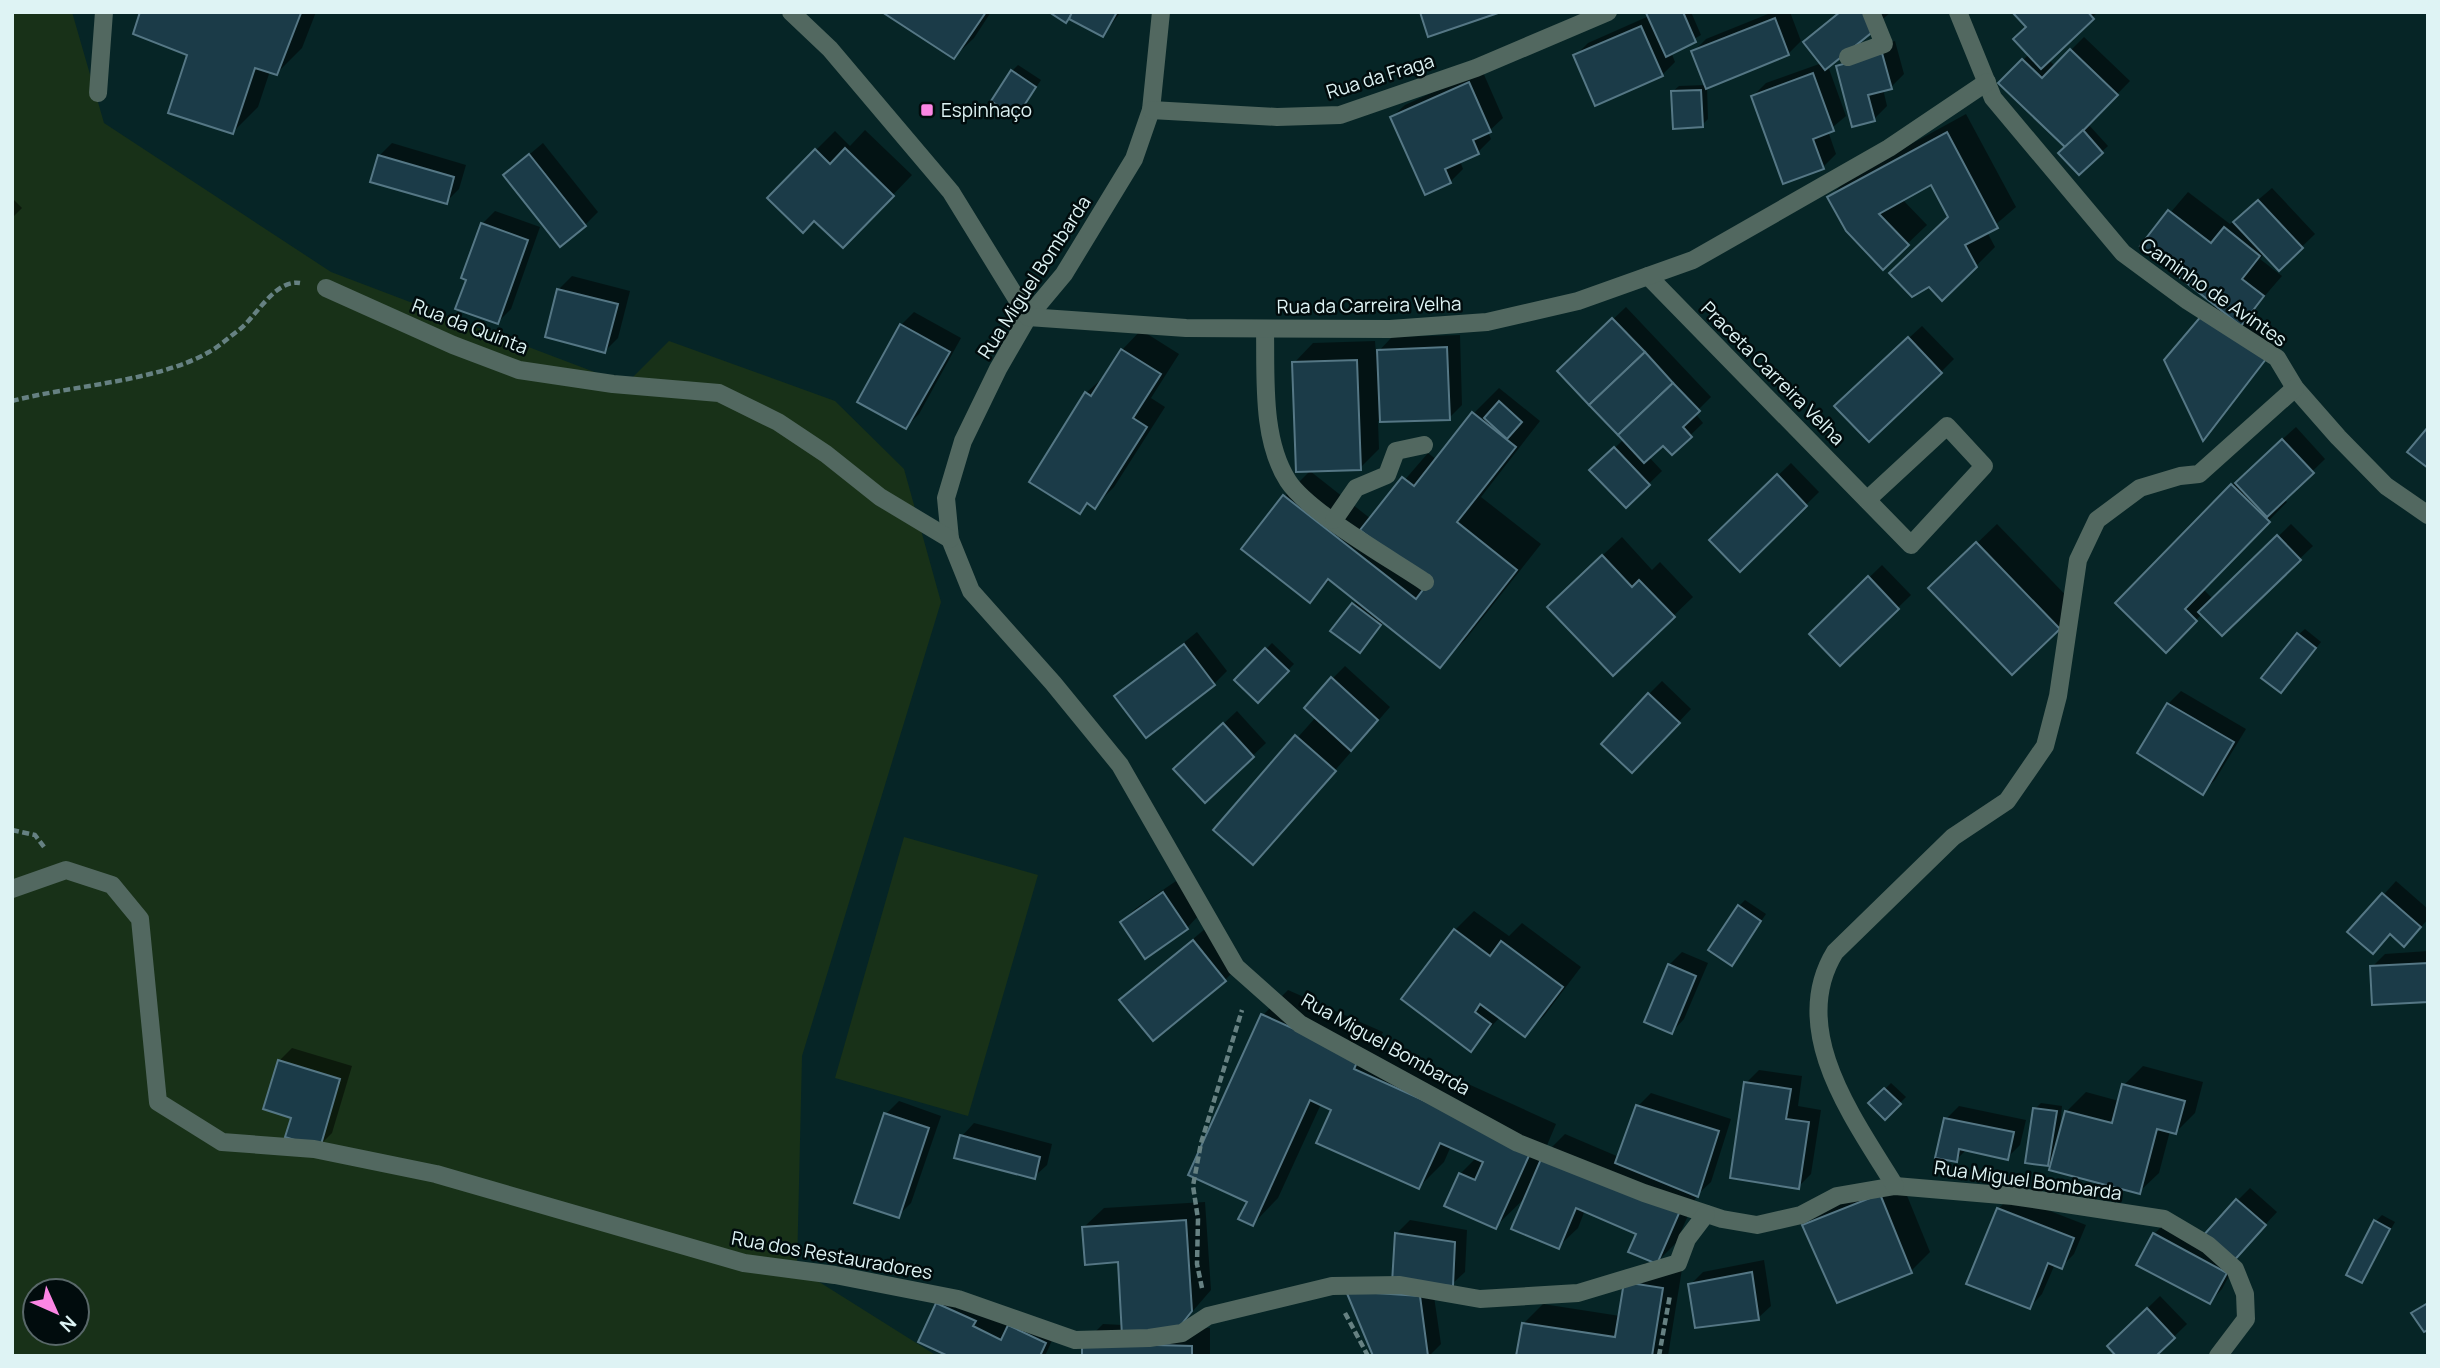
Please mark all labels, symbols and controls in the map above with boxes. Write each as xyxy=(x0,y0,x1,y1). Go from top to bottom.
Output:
street label: Rua da Fraga xyxy=(1323,47,1437,105)
place label: Espinhaço xyxy=(941,97,1032,123)
marker: Espinhaço xyxy=(919,102,935,118)
street label: Rua Miguel Bombarda xyxy=(972,191,1096,363)
street label: Caminho de Avintes xyxy=(2136,232,2293,352)
street label: Rua da Carreira Velha xyxy=(1276,290,1462,320)
street label: Rua da Quinta xyxy=(408,292,532,360)
street label: Praceta Carreira Velha xyxy=(1695,295,1851,451)
street label: Rua Miguel Bombarda xyxy=(1297,987,1475,1101)
street label: Rua Miguel Bombarda xyxy=(1933,1154,2123,1206)
street label: Rua dos Restauradores xyxy=(729,1225,935,1285)
north arrow xyxy=(21,1277,91,1347)
text: N xyxy=(54,1310,82,1338)

